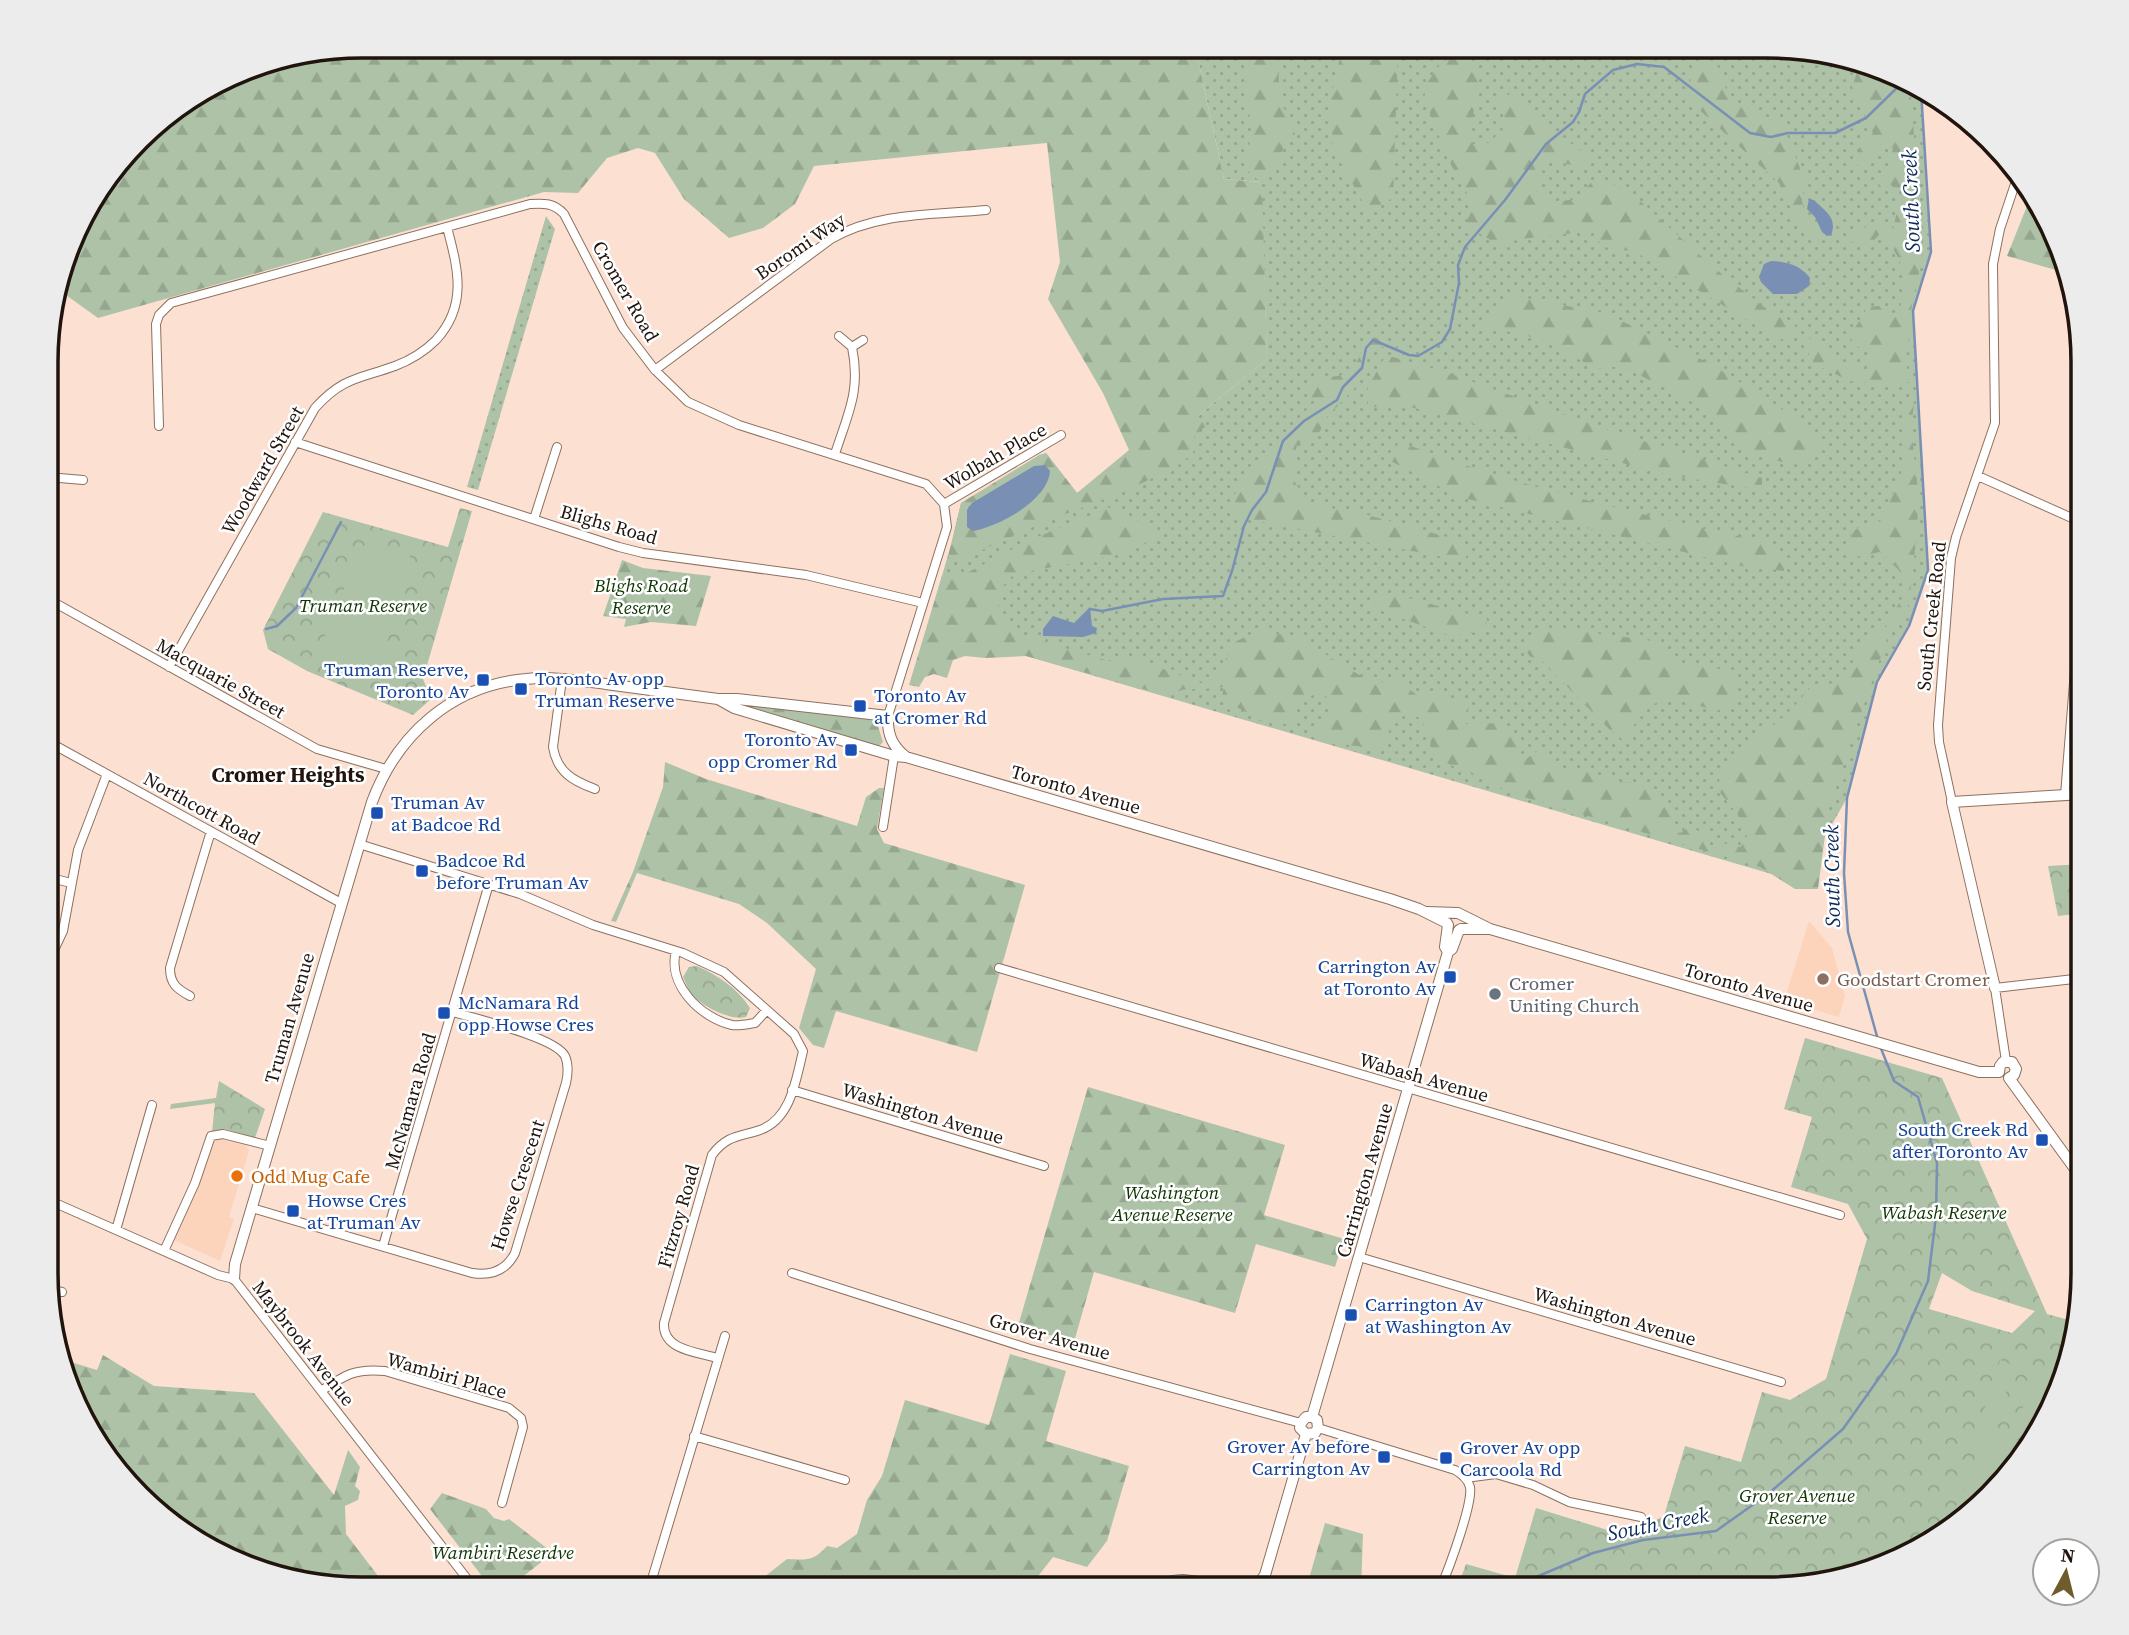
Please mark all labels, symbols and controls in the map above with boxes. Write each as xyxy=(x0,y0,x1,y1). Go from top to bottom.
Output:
water label: South Creek xyxy=(1894,149,1927,253)
street label: Boromi Way xyxy=(750,206,850,286)
street label: Cromer Road xyxy=(587,236,666,346)
street label: Woodward Street xyxy=(215,400,310,539)
street label: Wolbah Place xyxy=(939,416,1051,496)
street label: Blighs Road xyxy=(557,498,661,550)
street label: South Creek Road xyxy=(1910,540,1952,692)
park label: Blighs Road Reserve xyxy=(593,572,688,620)
park label: Truman Reserve xyxy=(299,592,427,618)
street label: Macquarie Street xyxy=(152,632,291,725)
place label: Truman Reserve, Toronto Av xyxy=(324,656,469,704)
place label: Toronto Av opp Truman Reserve xyxy=(535,665,675,713)
marker: Truman Reserve, Toronto Av xyxy=(475,672,491,688)
marker: Toronto Av opp Truman Reserve xyxy=(513,681,529,697)
place label: Toronto Av at Cromer Rd xyxy=(874,682,987,730)
marker: Toronto Av at Cromer Rd xyxy=(852,698,868,714)
place label: Toronto Av opp Cromer Rd xyxy=(708,726,837,774)
marker: Toronto Av opp Cromer Rd xyxy=(843,742,859,758)
street label: Toronto Avenue xyxy=(1008,758,1144,820)
district label: Cromer Heights xyxy=(211,760,365,789)
street label: Northcott Road xyxy=(139,765,265,851)
place label: Truman Av at Badcoe Rd xyxy=(391,789,501,837)
marker: Truman Av at Badcoe Rd xyxy=(369,805,385,821)
water label: South Creek xyxy=(1816,824,1847,928)
place label: Badcoe Rd before Truman Av xyxy=(436,847,589,895)
marker: Badcoe Rd before Truman Av xyxy=(414,863,430,879)
street label: Truman Avenue xyxy=(258,950,320,1086)
place label: Carrington Av at Toronto Av xyxy=(1318,953,1436,1001)
street label: Toronto Avenue xyxy=(1681,956,1817,1018)
place label: Goodstart Cromer xyxy=(1837,966,1990,992)
marker: Carrington Av at Toronto Av xyxy=(1442,969,1458,985)
place label: Cromer Uniting Church xyxy=(1509,970,1640,1018)
marker: Goodstart Cromer xyxy=(1815,971,1831,987)
marker: Cromer Uniting Church xyxy=(1487,986,1503,1002)
place label: McNamara Rd opp Howse Cres xyxy=(458,989,594,1037)
marker: McNamara Rd opp Howse Cres xyxy=(436,1005,452,1021)
street label: McNamara Road xyxy=(378,1029,442,1172)
street label: Wabash Avenue xyxy=(1356,1046,1492,1108)
street label: Washington Avenue xyxy=(839,1076,1007,1150)
street label: Carrington Avenue xyxy=(1330,1100,1398,1260)
street label: Howse Crescent xyxy=(484,1116,551,1254)
place label: South Creek Rd after Toronto Av xyxy=(1892,1116,2028,1164)
marker: South Creek Rd after Toronto Av xyxy=(2034,1132,2050,1148)
street label: Fitzroy Road xyxy=(651,1161,705,1271)
place label: Odd Mug Cafe xyxy=(251,1163,370,1189)
marker: Odd Mug Cafe xyxy=(229,1168,245,1184)
park label: Washington Avenue Reserve xyxy=(1111,1179,1233,1227)
place label: Howse Cres at Truman Av xyxy=(307,1187,421,1235)
park label: Wabash Reserve xyxy=(1882,1199,2007,1225)
marker: Howse Cres at Truman Av xyxy=(285,1203,301,1219)
street label: Maybrook Avenue xyxy=(247,1275,361,1411)
street label: Washington Avenue xyxy=(1531,1280,1699,1352)
place label: Carrington Av at Washington Av xyxy=(1365,1291,1512,1339)
street label: Grover Avenue xyxy=(986,1306,1114,1366)
marker: Carrington Av at Washington Av xyxy=(1343,1307,1359,1323)
street label: Wambiri Place xyxy=(384,1345,510,1405)
place label: Grover Av before Carrington Av xyxy=(1227,1433,1370,1481)
place label: Grover Av opp Carcoola Rd xyxy=(1460,1434,1580,1482)
marker: Grover Av before Carrington Av xyxy=(1376,1449,1392,1465)
marker: Grover Av opp Carcoola Rd xyxy=(1438,1450,1454,1466)
park label: Grover Avenue Reserve xyxy=(1739,1482,1855,1530)
water label: South Creek xyxy=(1605,1499,1711,1548)
north arrow xyxy=(2031,1537,2101,1607)
park label: Wambiri Reserdve xyxy=(432,1539,574,1565)
text: N xyxy=(2060,1541,2077,1569)

